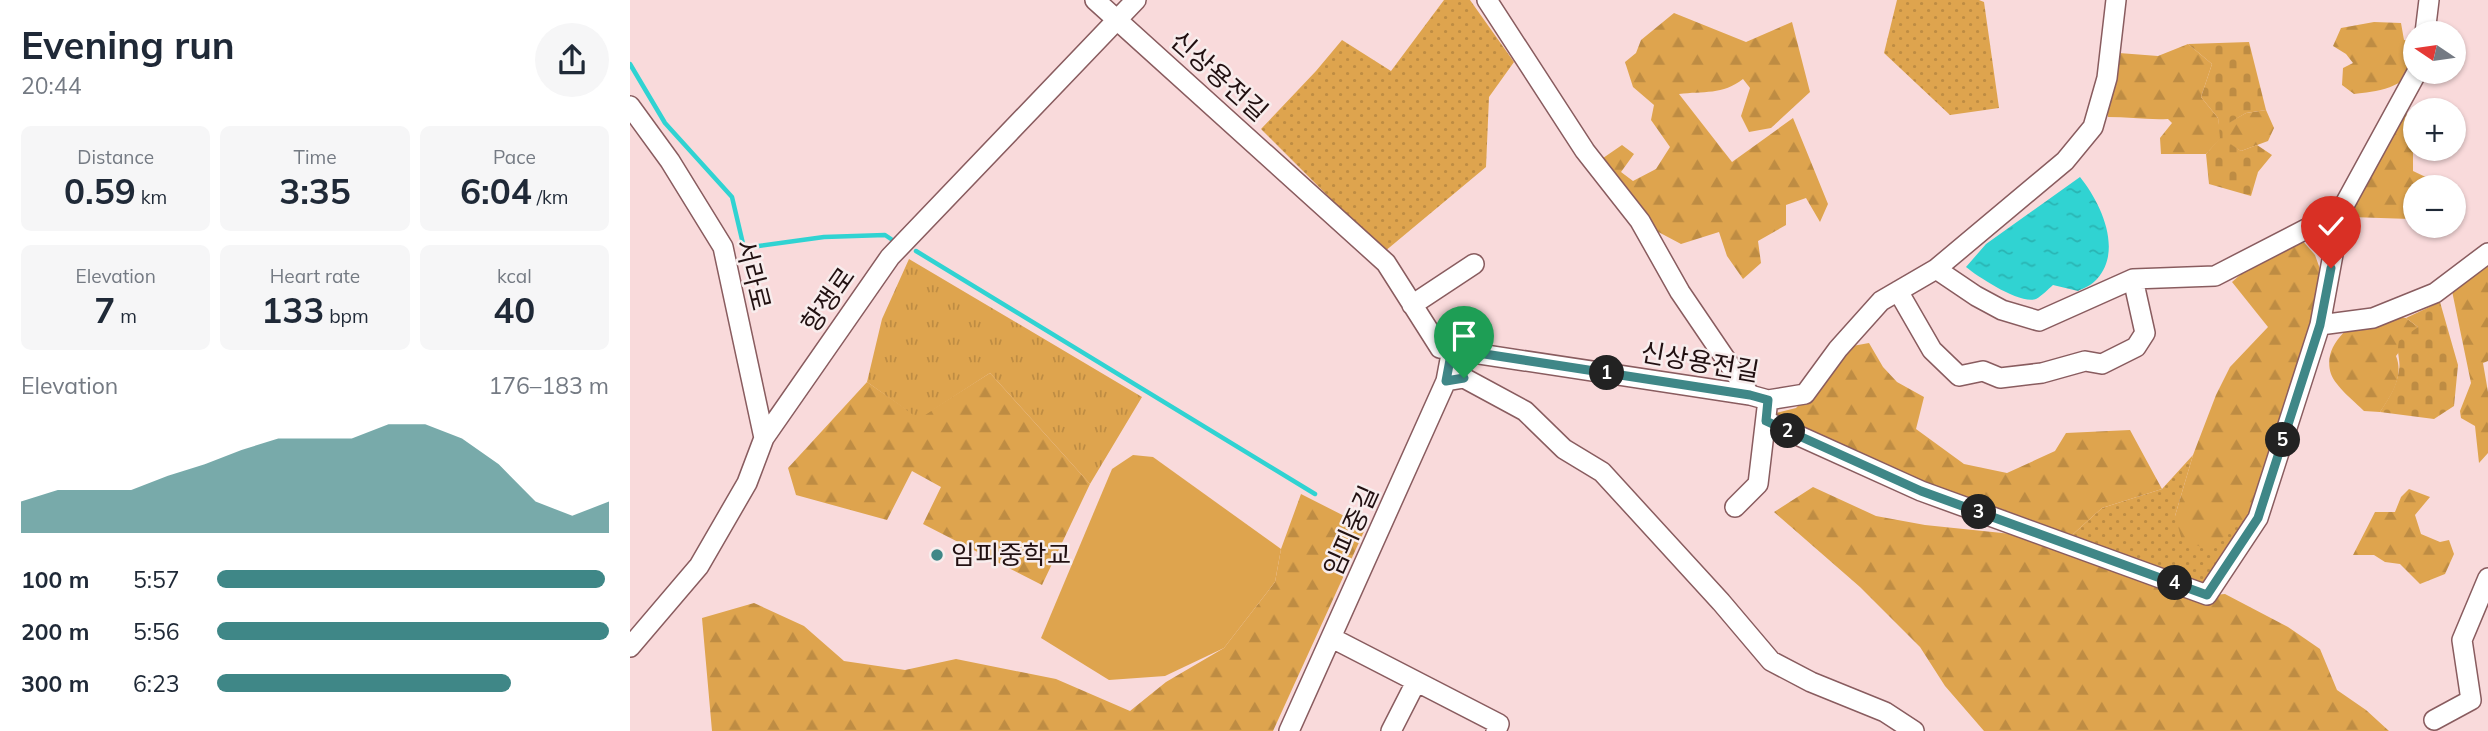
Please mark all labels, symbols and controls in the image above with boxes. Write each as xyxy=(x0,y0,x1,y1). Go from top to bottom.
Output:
text: Evening run xyxy=(21,21,235,69)
north arrow xyxy=(2403,21,2466,84)
map controls xyxy=(2403,21,2466,238)
button: share xyxy=(535,23,609,97)
street label: 신상용전길 xyxy=(1164,23,1275,128)
text: 20:44 xyxy=(21,71,81,100)
button: + xyxy=(2403,98,2466,161)
text: Distance xyxy=(77,145,154,169)
text: Time xyxy=(293,145,337,169)
text: Pace xyxy=(493,145,536,169)
text: 0.59 xyxy=(64,169,136,213)
text: 3:35 xyxy=(279,169,351,213)
text: 6:04 xyxy=(460,169,532,213)
button: − xyxy=(2403,175,2466,238)
text: km xyxy=(136,185,167,209)
text: /km xyxy=(532,185,569,209)
pin xyxy=(2301,196,2361,268)
icon: check xyxy=(2312,207,2350,245)
street label: 서라로 xyxy=(729,236,778,314)
street label: 항쟁로 xyxy=(793,261,862,339)
text: Elevation xyxy=(75,264,156,288)
text: Heart rate xyxy=(270,264,360,288)
text: kcal xyxy=(497,264,532,288)
text: 7 xyxy=(94,288,115,332)
text: 133 xyxy=(261,288,324,332)
text: 40 xyxy=(493,288,535,332)
text: m xyxy=(115,304,137,328)
text: bpm xyxy=(324,304,369,328)
pin xyxy=(1434,306,1494,378)
icon: arrive xyxy=(1445,317,1483,355)
street label: 신상용전길 xyxy=(1638,335,1762,388)
pin: 1 xyxy=(1590,356,1625,390)
text: 1 xyxy=(1601,360,1612,384)
text: Elevation xyxy=(21,371,118,400)
text: 176–183 m xyxy=(488,371,609,400)
pin: 2 xyxy=(1770,414,1806,448)
text: 2 xyxy=(1782,418,1793,442)
pin: 5 xyxy=(2266,422,2300,458)
text: 5 xyxy=(2277,427,2288,451)
street label: 임피중길 xyxy=(1316,480,1385,581)
pin: 3 xyxy=(1962,494,1996,530)
text: 3 xyxy=(1973,499,1984,523)
place label: 임피중학교 xyxy=(951,538,1071,571)
marker: 임피중학교 xyxy=(929,547,945,563)
text: 100 m xyxy=(21,565,89,594)
text: 5:57 xyxy=(133,565,180,594)
pin: 4 xyxy=(2158,566,2192,600)
text: 4 xyxy=(2169,570,2180,594)
text: 200 m xyxy=(21,617,89,646)
text: 5:56 xyxy=(133,617,180,646)
text: 300 m xyxy=(21,669,89,698)
text: 6:23 xyxy=(133,669,180,698)

